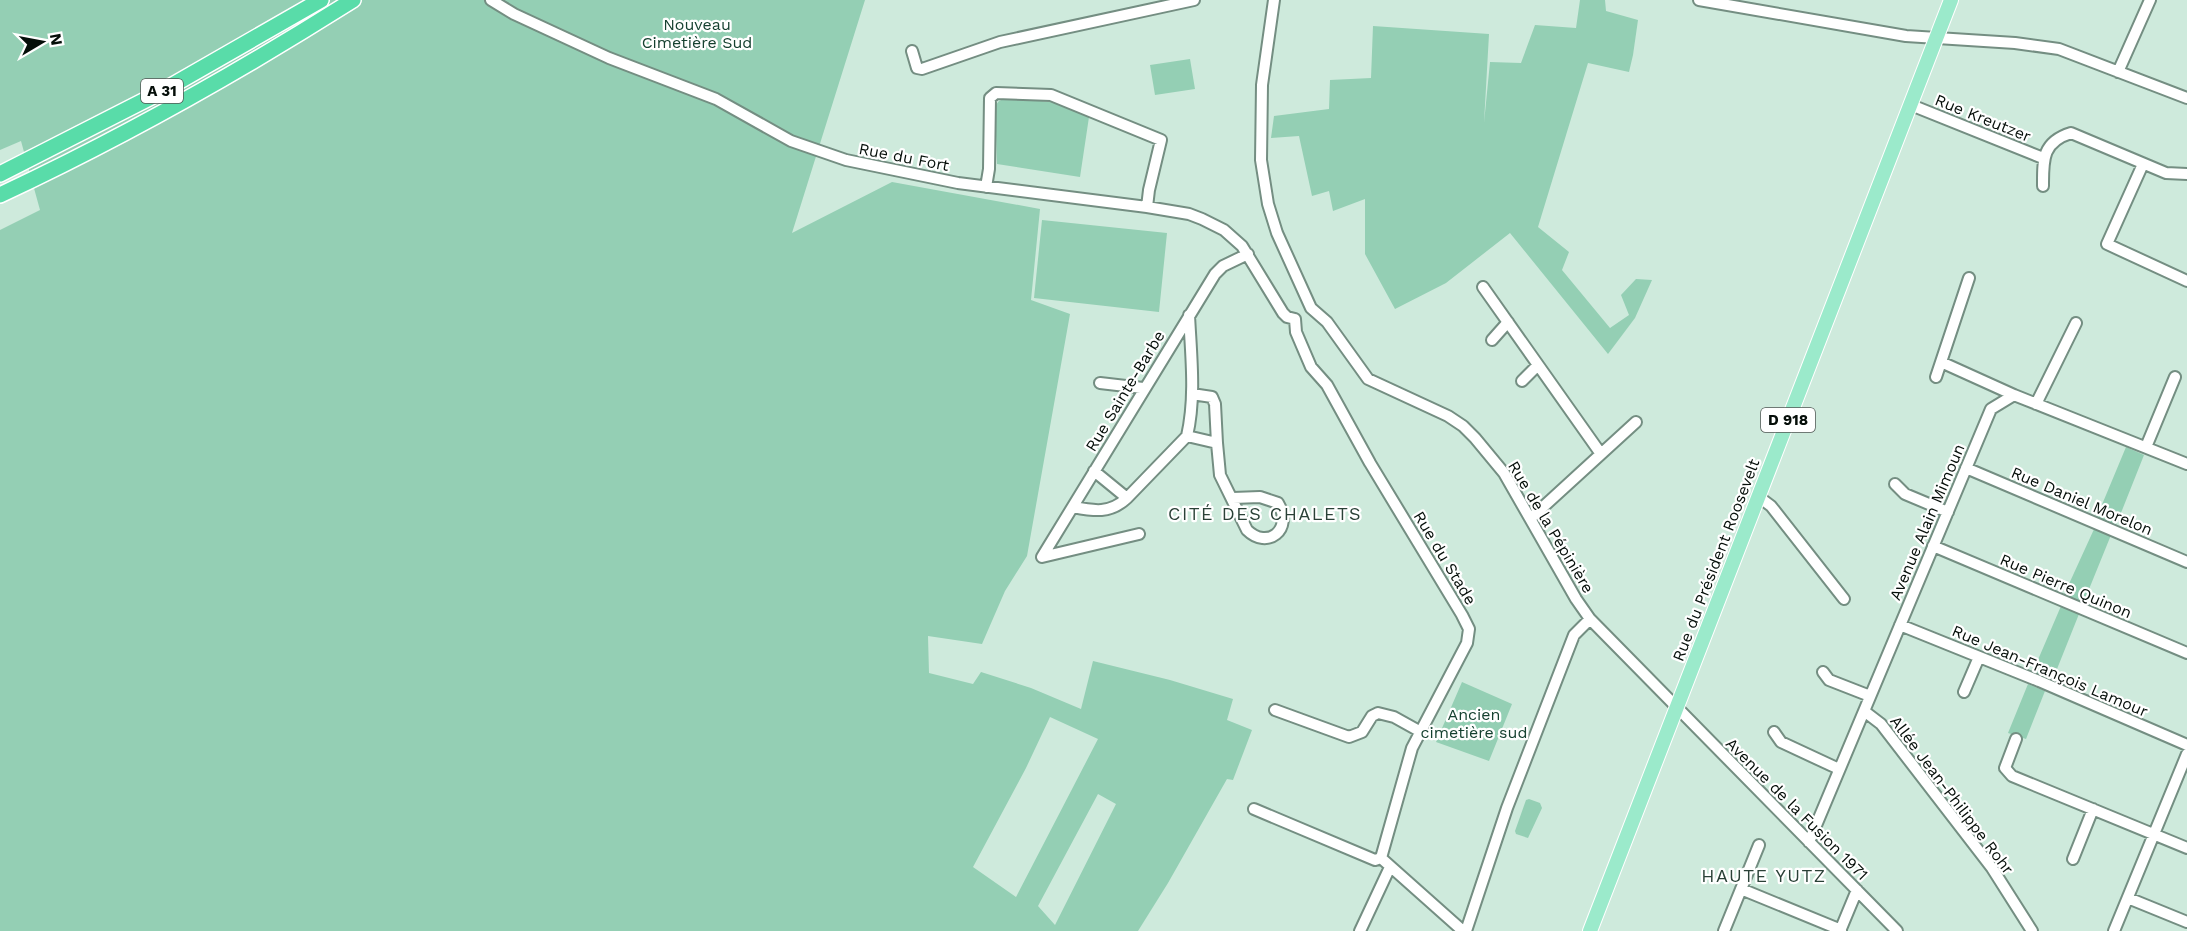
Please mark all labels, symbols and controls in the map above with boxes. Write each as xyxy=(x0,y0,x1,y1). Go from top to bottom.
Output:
north arrow xyxy=(12,12,72,72)
park label: Nouveau Cimetière Sud xyxy=(642,15,752,52)
text: N xyxy=(46,32,67,47)
road number: A 31 xyxy=(141,79,183,103)
street label: Rue Kreutzer xyxy=(1932,90,2034,146)
street label: Rue du Fort xyxy=(857,139,951,175)
street label: Rue Sainte-Barbe xyxy=(1081,327,1169,455)
road number: D 918 xyxy=(1761,408,1815,432)
street label: Avenue Alain Mimoun xyxy=(1885,441,1969,603)
street label: Rue du Président Roosevelt xyxy=(1669,456,1764,664)
street label: Rue de la Pépinière xyxy=(1504,457,1598,597)
street label: Rue Daniel Morelon xyxy=(2008,463,2156,539)
district label: CITÉ DES CHALETS xyxy=(1168,503,1362,524)
street label: Rue du Stade xyxy=(1410,508,1480,608)
street label: Rue Pierre Quinon xyxy=(1997,550,2135,622)
street label: Rue Jean-François Lamour xyxy=(1949,621,2151,721)
park label: Ancien cimetière sud xyxy=(1421,705,1527,742)
street label: Allée Jean-Philippe Rohr xyxy=(1886,712,2018,878)
street label: Avenue de la Fusion 1971 xyxy=(1722,734,1872,884)
district label: HAUTE YUTZ xyxy=(1701,865,1827,886)

